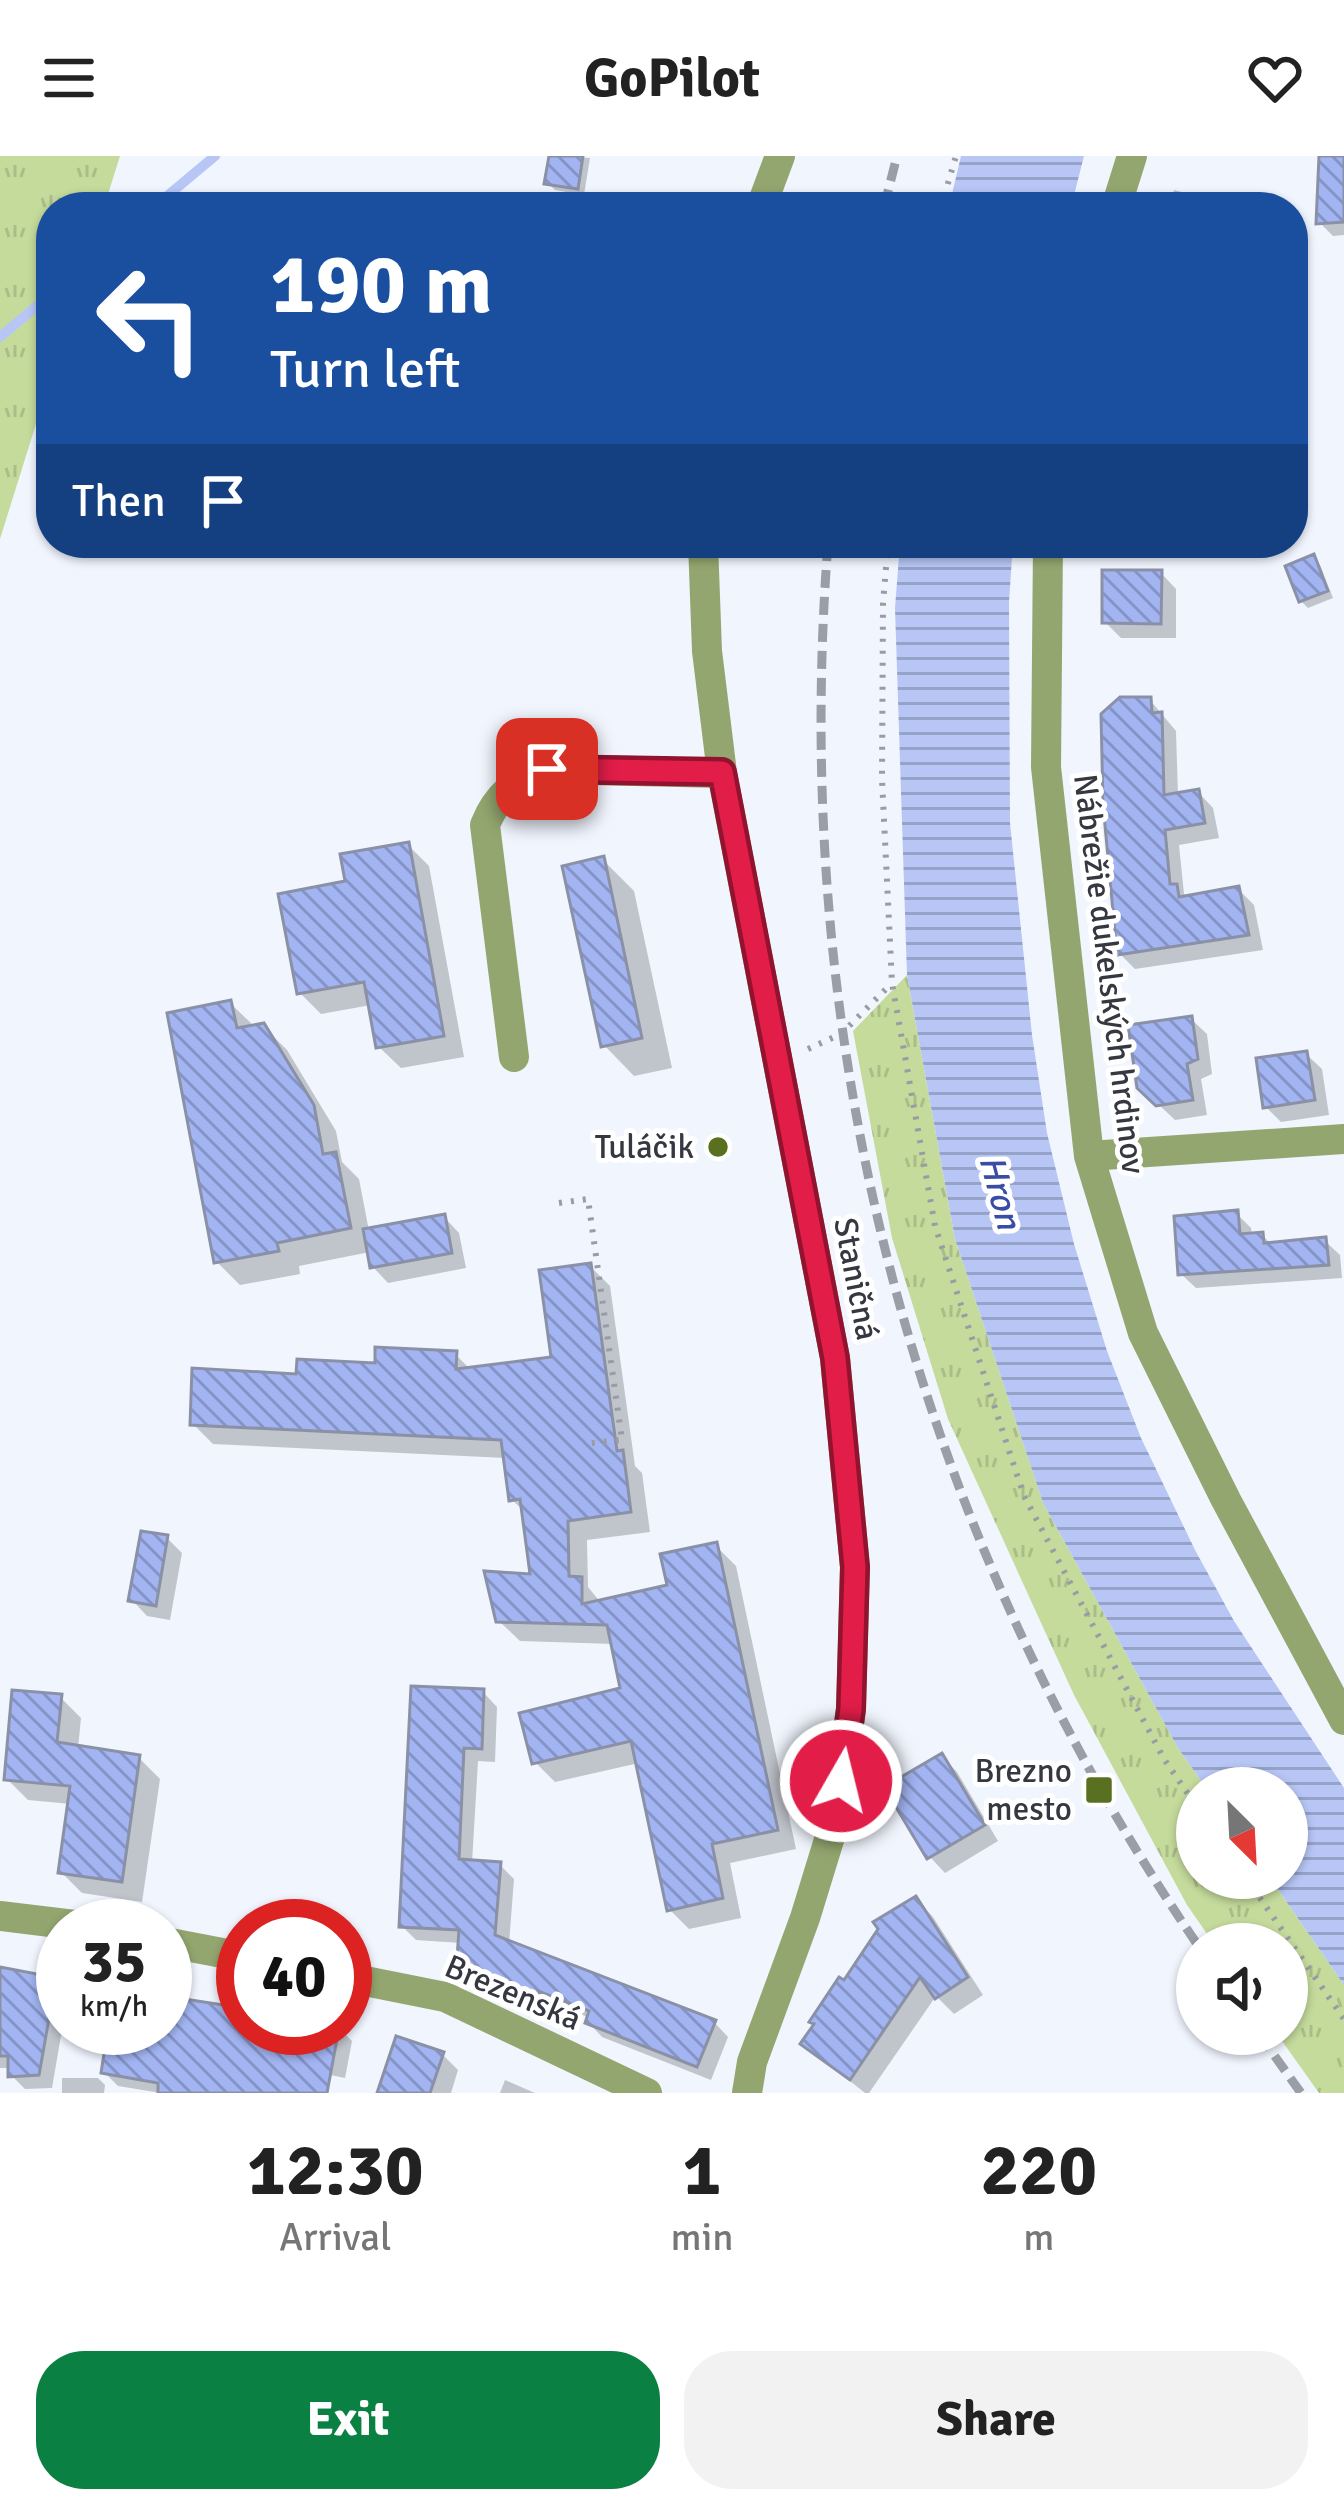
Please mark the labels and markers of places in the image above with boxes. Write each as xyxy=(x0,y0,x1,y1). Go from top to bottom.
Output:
pin xyxy=(496,718,598,820)
place label: Tuláčik xyxy=(595,1127,694,1168)
marker: Tuláčik xyxy=(705,1134,731,1160)
place label: Brezno mesto xyxy=(975,1751,1072,1830)
marker: Brezno mesto xyxy=(1083,1774,1115,1806)

